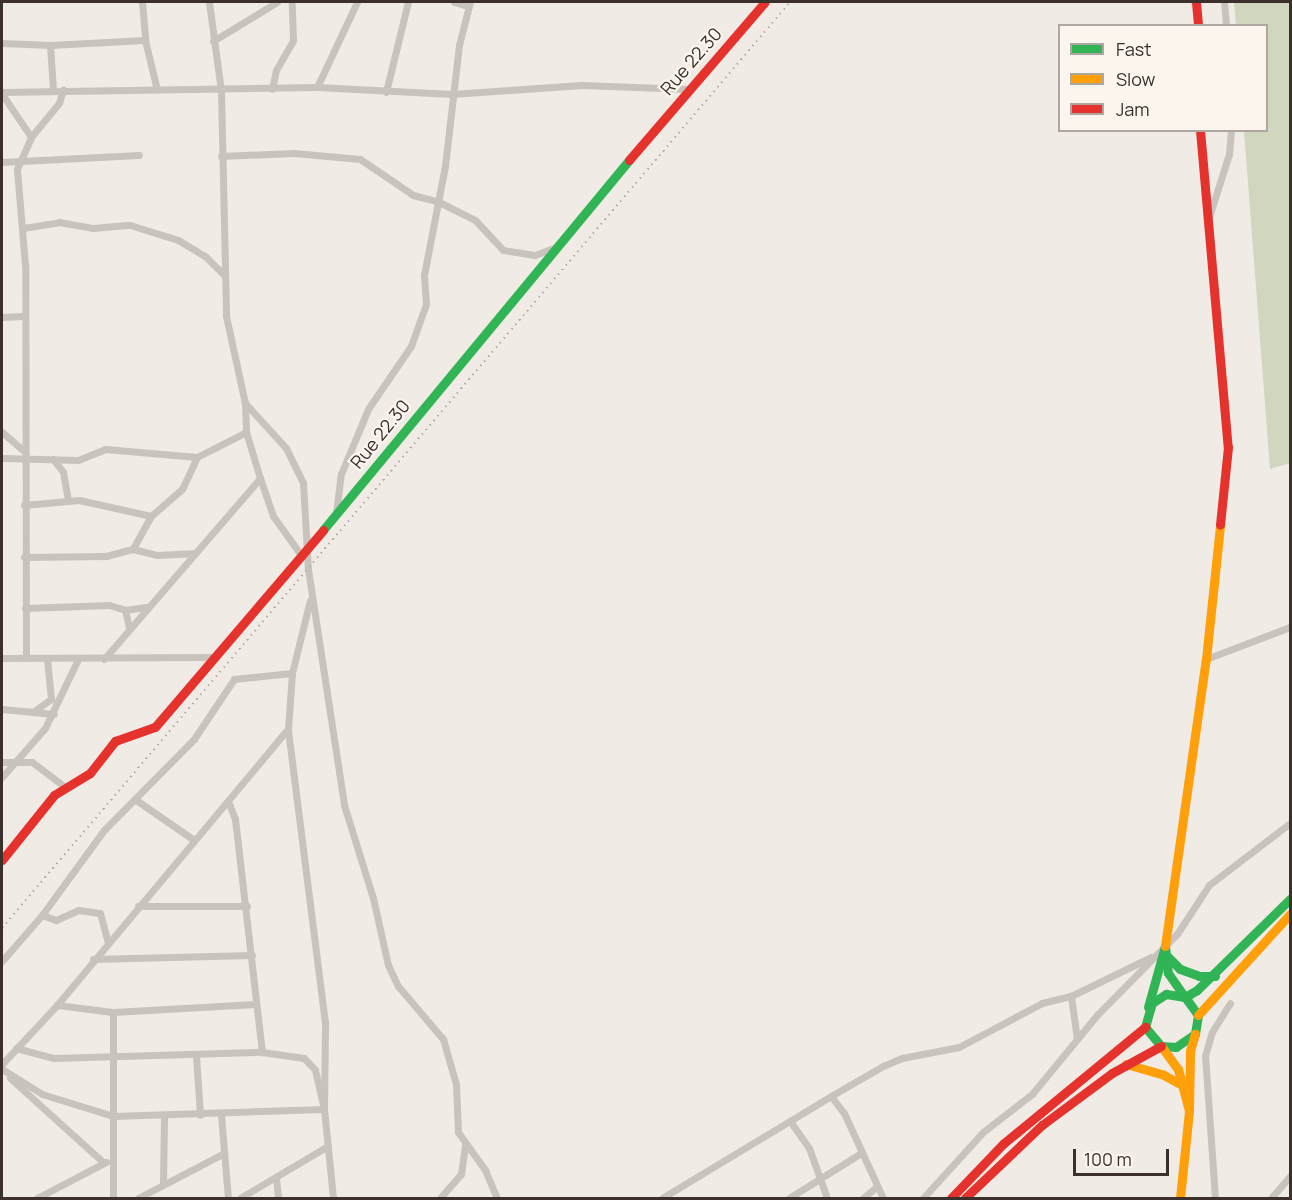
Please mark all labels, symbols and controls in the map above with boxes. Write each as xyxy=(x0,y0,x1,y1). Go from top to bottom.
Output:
street label: Rue 22.30 xyxy=(656,23,726,99)
legend xyxy=(1058,24,1268,132)
text: Fast xyxy=(1116,37,1151,61)
text: Slow xyxy=(1116,67,1155,91)
text: Jam xyxy=(1116,97,1150,121)
street label: Rue 22.30 xyxy=(346,395,414,473)
scale bar xyxy=(1076,1137,1172,1175)
text: 100 m xyxy=(1084,1147,1132,1171)

